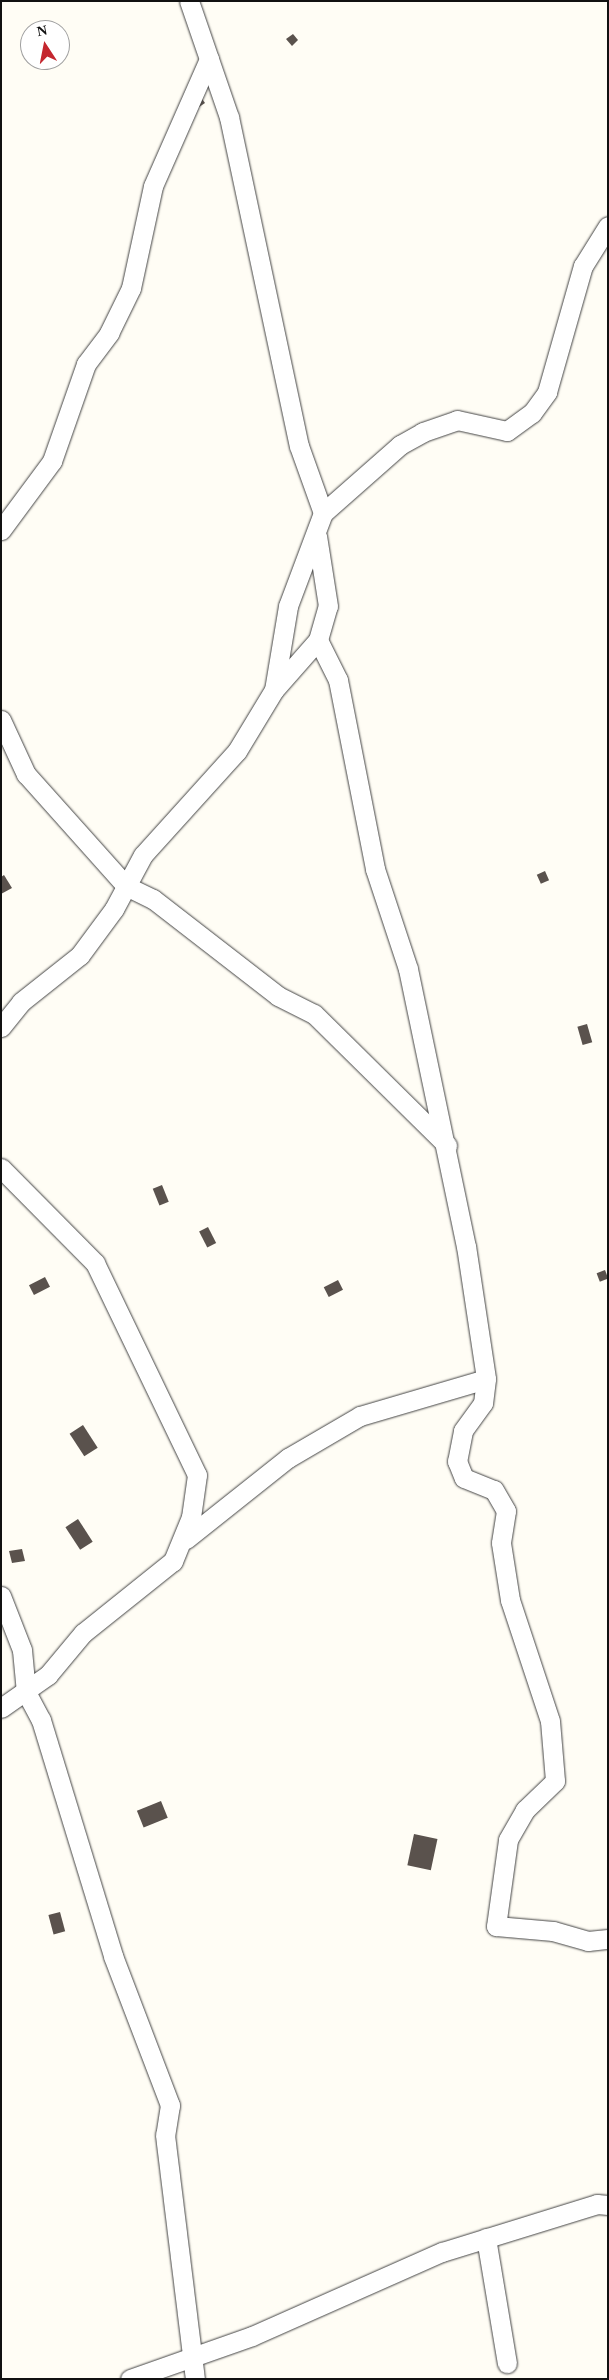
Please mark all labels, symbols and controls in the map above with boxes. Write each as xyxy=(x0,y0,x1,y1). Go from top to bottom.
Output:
north arrow xyxy=(20,20,70,70)
text: N xyxy=(36,22,49,39)

